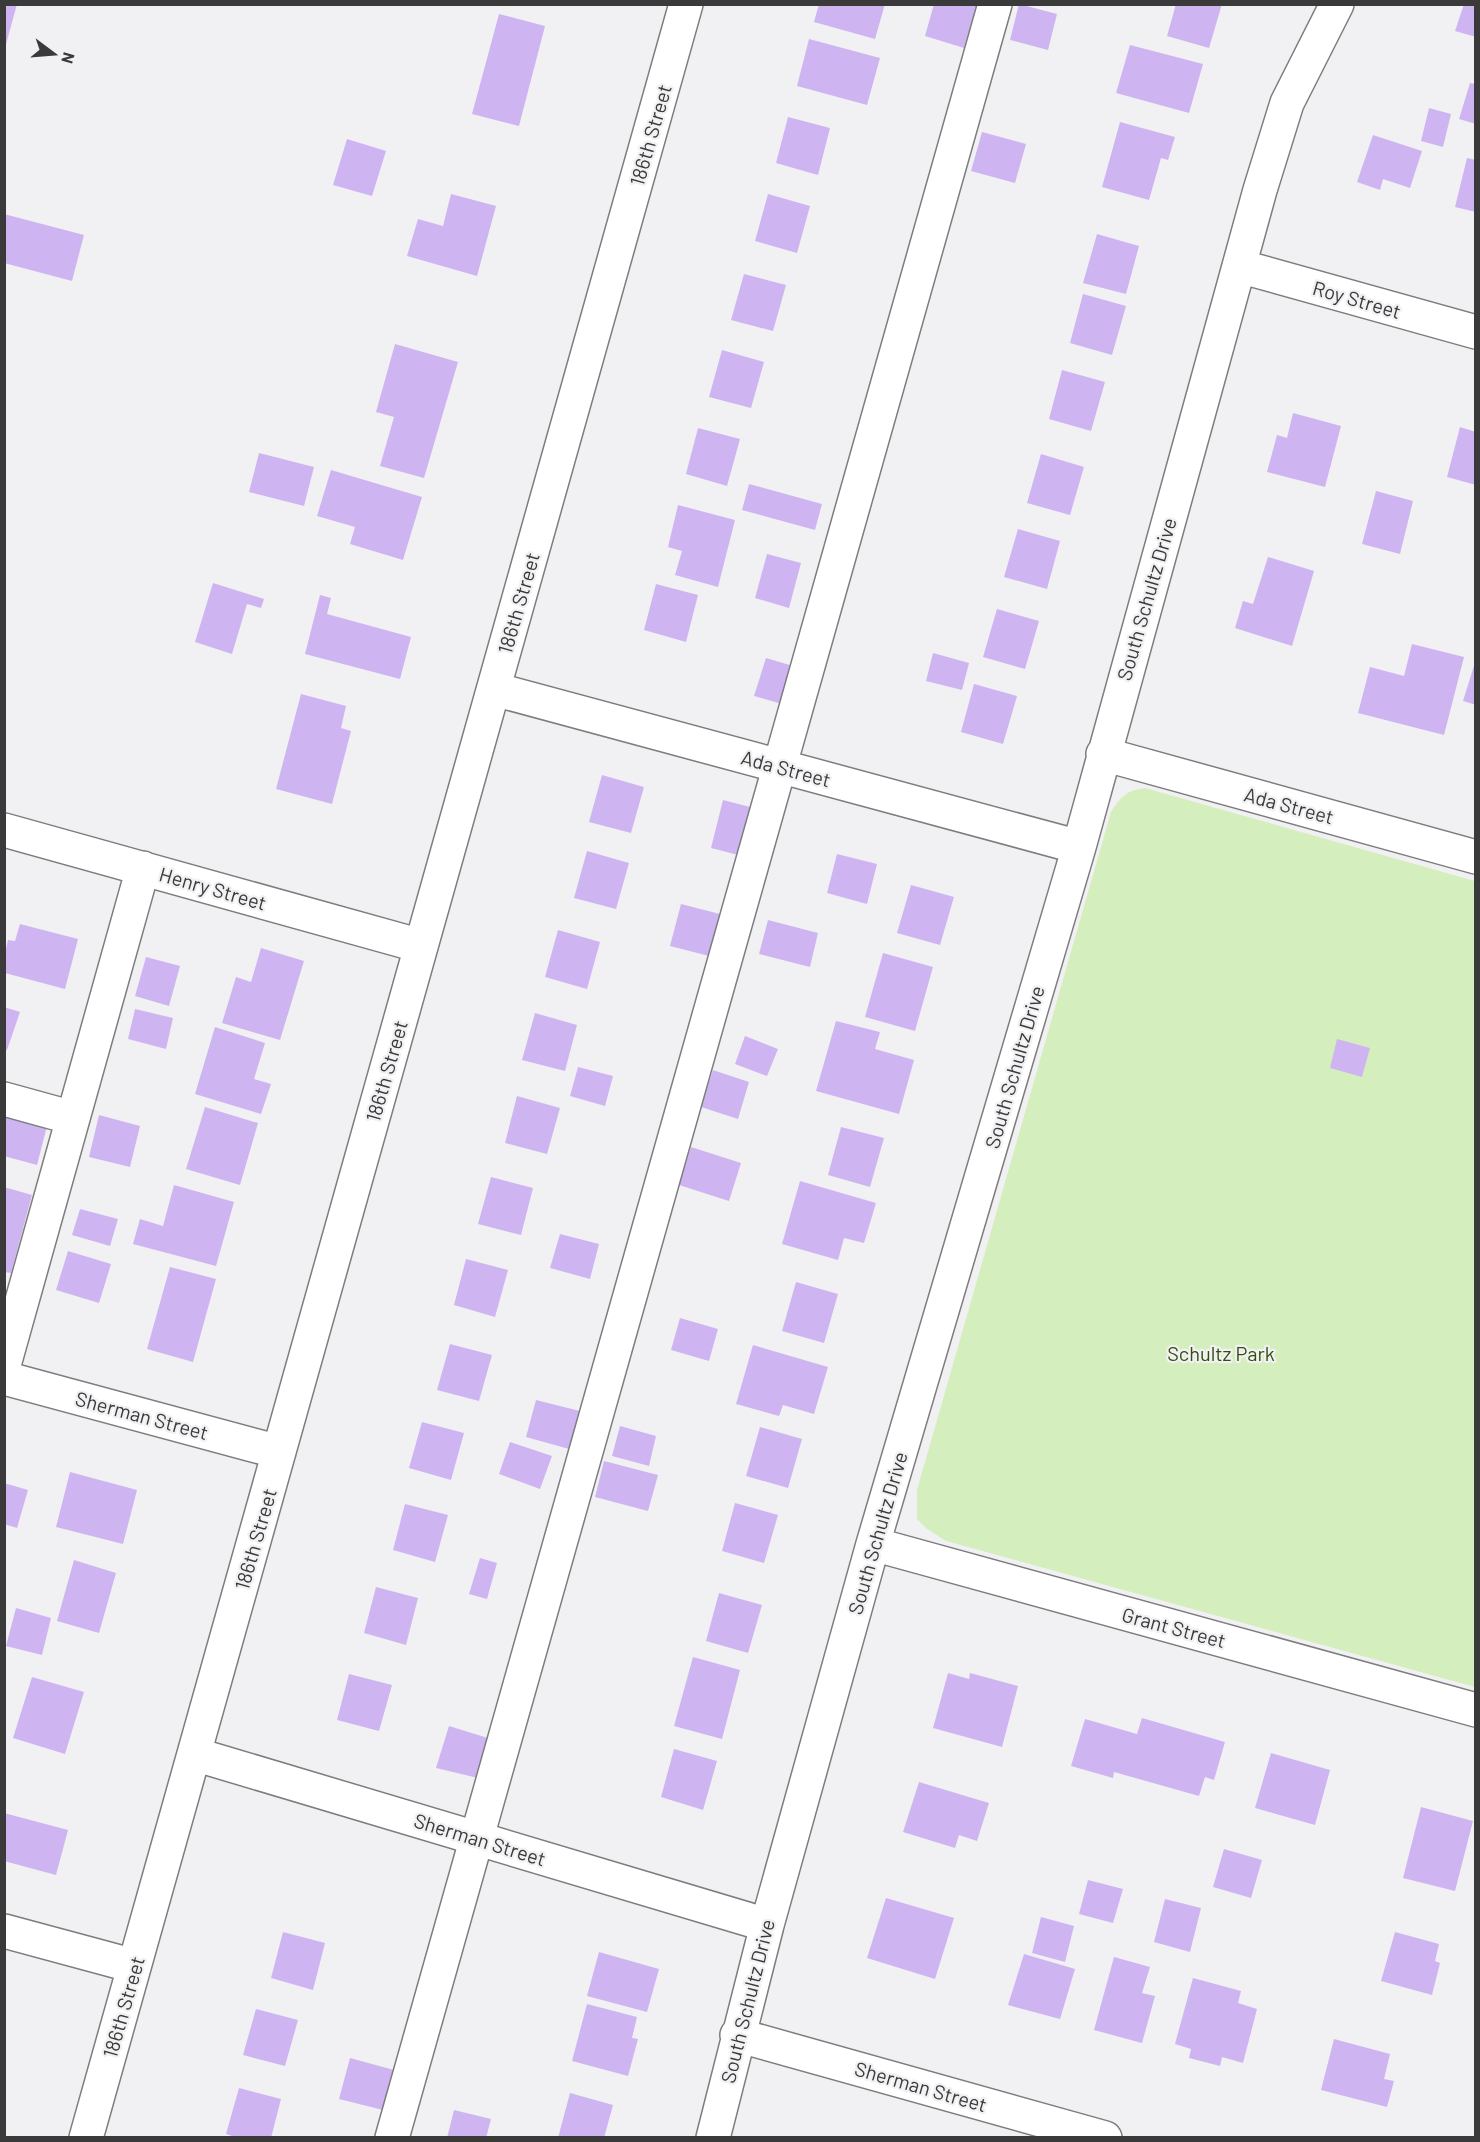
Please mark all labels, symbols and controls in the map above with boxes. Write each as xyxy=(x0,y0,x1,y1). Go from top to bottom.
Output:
north arrow xyxy=(24,24,84,84)
text: N xyxy=(58,51,79,66)
street label: 186th Street xyxy=(624,82,676,188)
street label: Roy Street xyxy=(1310,275,1404,323)
street label: South Schultz Drive xyxy=(1111,515,1181,683)
street label: 186th Street xyxy=(492,550,544,656)
street label: Ada Street xyxy=(739,745,833,791)
street label: Ada Street xyxy=(1242,782,1336,828)
street label: Henry Street xyxy=(157,861,269,915)
street label: South Schultz Drive xyxy=(979,983,1049,1151)
street label: 186th Street xyxy=(360,1018,412,1124)
park label: Schultz Park xyxy=(1167,1341,1275,1365)
street label: Sherman Street xyxy=(73,1386,211,1444)
street label: South Schultz Drive xyxy=(842,1449,912,1617)
street label: 186th Street xyxy=(229,1486,281,1592)
street label: Grant Street xyxy=(1120,1602,1228,1652)
street label: Sherman Street xyxy=(411,1808,549,1870)
street label: South Schultz Drive xyxy=(715,1916,779,2086)
street label: 186th Street xyxy=(97,1954,149,2060)
street label: Sherman Street xyxy=(852,2056,990,2116)

